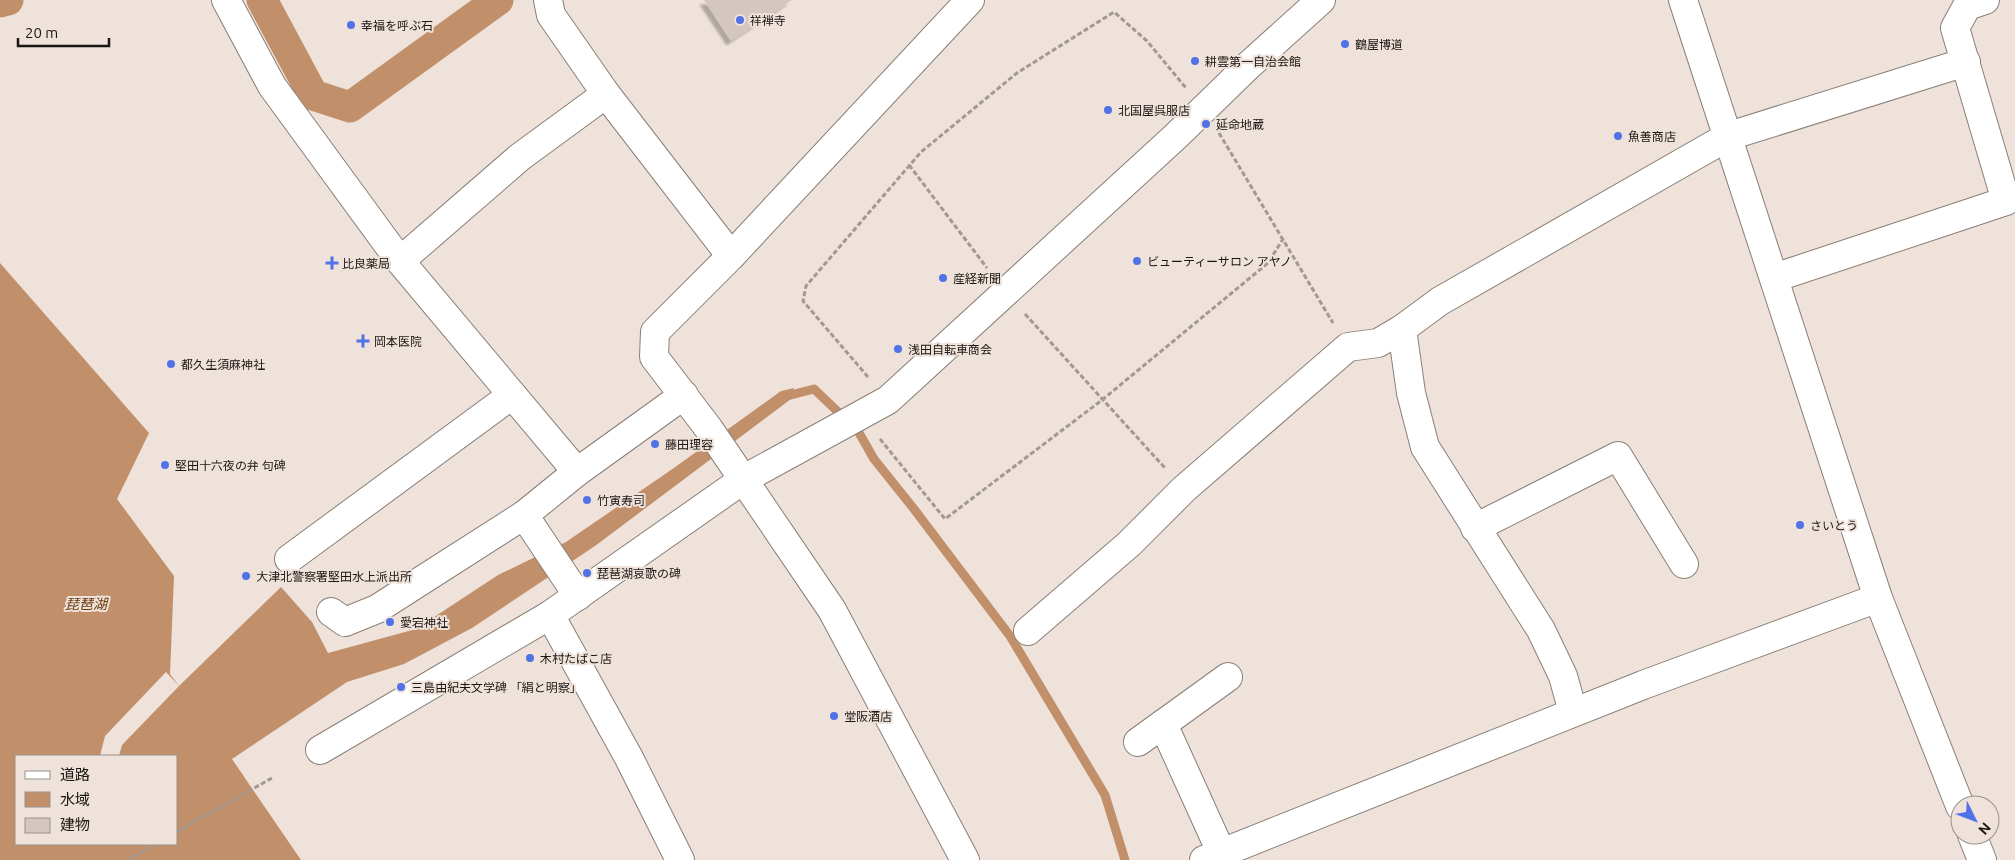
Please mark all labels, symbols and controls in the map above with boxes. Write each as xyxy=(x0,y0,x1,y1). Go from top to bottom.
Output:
marker: 祥禅寺 xyxy=(734,14,746,26)
place label: 祥禅寺 xyxy=(750,14,786,27)
scale bar xyxy=(18,15,109,47)
marker: 幸福を呼ぶ石 xyxy=(345,19,357,31)
place label: 幸福を呼ぶ石 xyxy=(361,19,433,32)
text: 20 m xyxy=(25,24,58,41)
marker: 鶴屋博道 xyxy=(1339,38,1351,50)
place label: 鶴屋博道 xyxy=(1355,38,1403,51)
marker: 耕雲第一自治会館 xyxy=(1189,55,1201,67)
place label: 耕雲第一自治会館 xyxy=(1205,55,1301,68)
marker: 北国屋呉服店 xyxy=(1102,104,1114,116)
place label: 北国屋呉服店 xyxy=(1118,104,1190,117)
marker: 延命地蔵 xyxy=(1200,118,1212,130)
place label: 延命地蔵 xyxy=(1216,118,1264,131)
marker: 魚善商店 xyxy=(1612,130,1624,142)
place label: 魚善商店 xyxy=(1628,130,1676,143)
marker: ビューティーサロン アヤノ xyxy=(1131,255,1143,267)
place label: ビューティーサロン アヤノ xyxy=(1147,255,1292,268)
marker: 比良薬局 xyxy=(326,257,338,269)
place label: 比良薬局 xyxy=(342,257,390,270)
marker: 産経新聞 xyxy=(937,272,949,284)
place label: 産経新聞 xyxy=(953,272,1001,285)
marker: 岡本医院 xyxy=(356,334,370,348)
place label: 岡本医院 xyxy=(374,335,422,348)
marker: 浅田自転車商会 xyxy=(892,343,904,355)
place label: 浅田自転車商会 xyxy=(908,343,992,356)
marker: 都久生須麻神社 xyxy=(165,358,177,370)
place label: 都久生須麻神社 xyxy=(181,358,265,371)
marker: 藤田理容 xyxy=(649,438,661,450)
place label: 藤田理容 xyxy=(665,438,713,451)
marker: 堅田十六夜の弁 句碑 xyxy=(159,459,171,471)
place label: 堅田十六夜の弁 句碑 xyxy=(175,459,286,472)
marker: 竹寅寿司 xyxy=(581,494,593,506)
place label: 竹寅寿司 xyxy=(597,494,645,507)
marker: さいとう xyxy=(1794,519,1806,531)
place label: さいとう xyxy=(1810,519,1858,532)
marker: 琵琶湖哀歌の碑 xyxy=(581,567,593,579)
place label: 琵琶湖哀歌の碑 xyxy=(597,567,681,580)
marker: 大津北警察署堅田水上派出所 xyxy=(240,570,252,582)
place label: 大津北警察署堅田水上派出所 xyxy=(256,570,412,583)
water label: 琵琶湖 xyxy=(65,596,109,612)
marker: 愛宕神社 xyxy=(384,616,396,628)
place label: 愛宕神社 xyxy=(400,616,448,629)
marker: 木村たばこ店 xyxy=(524,652,536,664)
place label: 木村たばこ店 xyxy=(540,652,612,665)
marker: 三島由紀夫文学碑 「絹と明察」 xyxy=(395,681,407,693)
place label: 三島由紀夫文学碑 「絹と明察」 xyxy=(411,681,582,694)
marker: 堂阪酒店 xyxy=(828,710,840,722)
place label: 堂阪酒店 xyxy=(844,710,892,723)
legend xyxy=(15,755,178,845)
text: 道路 xyxy=(60,766,90,783)
text: 水域 xyxy=(60,791,90,808)
north arrow xyxy=(1950,795,2000,845)
text: 建物 xyxy=(60,816,90,833)
text: N xyxy=(1975,819,1994,838)

